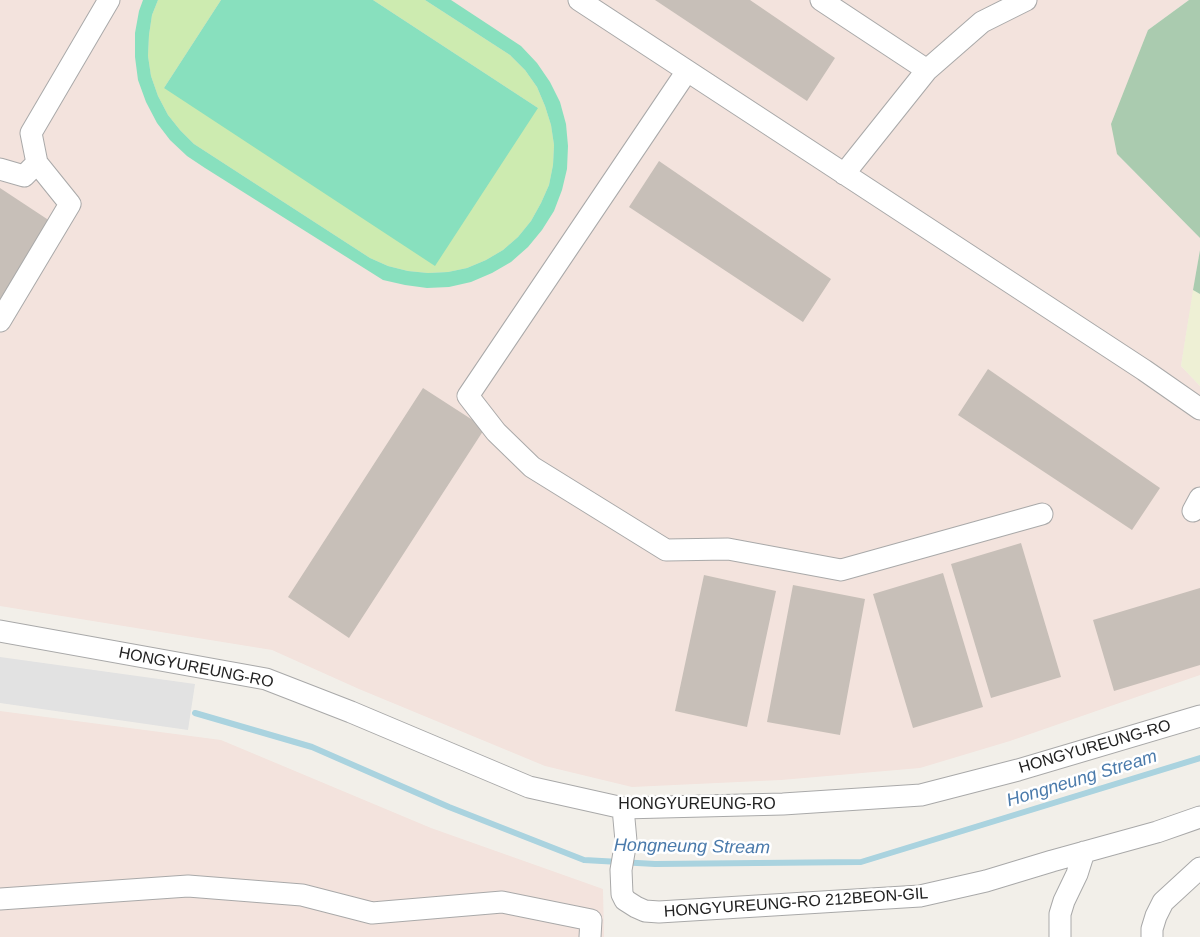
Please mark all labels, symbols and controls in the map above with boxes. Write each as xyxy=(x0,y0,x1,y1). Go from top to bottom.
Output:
street label: HONGYUREUNG-RO xyxy=(117,644,275,692)
street label: HONGYUREUNG-RO xyxy=(1017,716,1173,778)
water label: Hongneung Stream xyxy=(1004,746,1160,812)
street label: HONGYUREUNG-RO xyxy=(618,795,776,815)
water label: Hongneung Stream xyxy=(614,835,770,859)
street label: HONGYUREUNG-RO 212BEON-GIL xyxy=(663,884,929,922)

